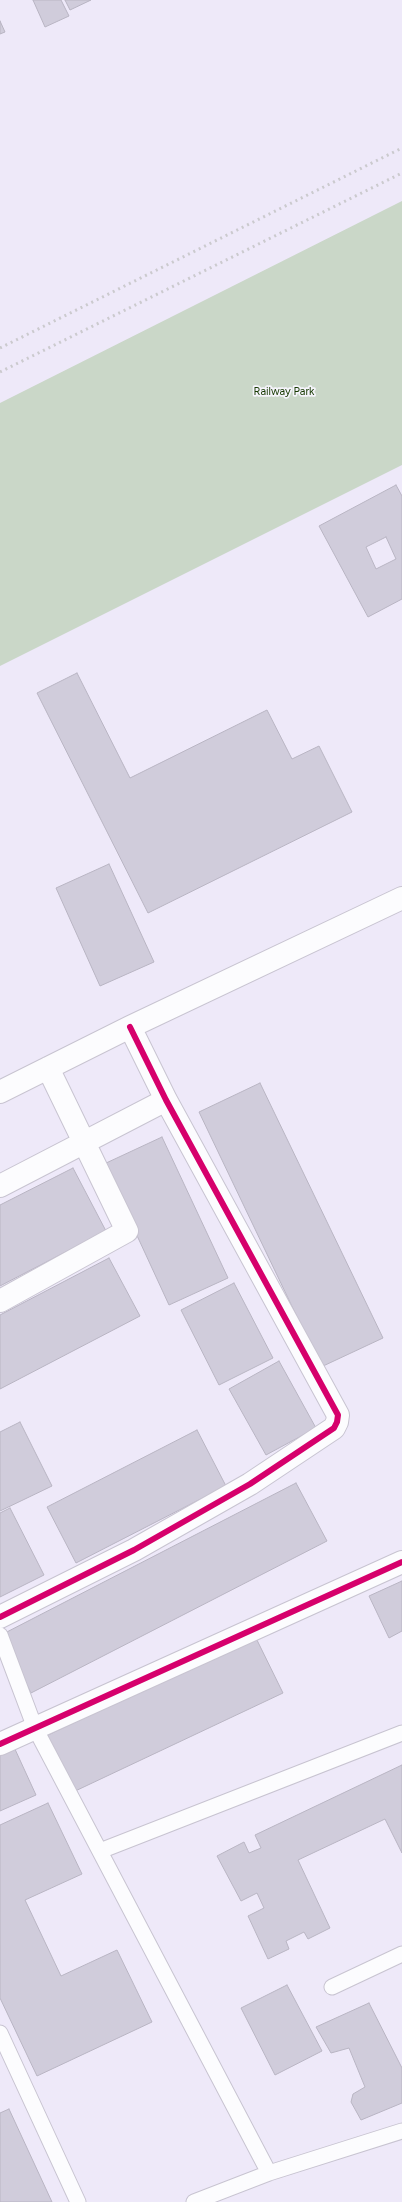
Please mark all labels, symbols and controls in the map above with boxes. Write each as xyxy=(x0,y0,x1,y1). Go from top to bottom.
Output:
park label: Railway Park xyxy=(254,385,314,399)

